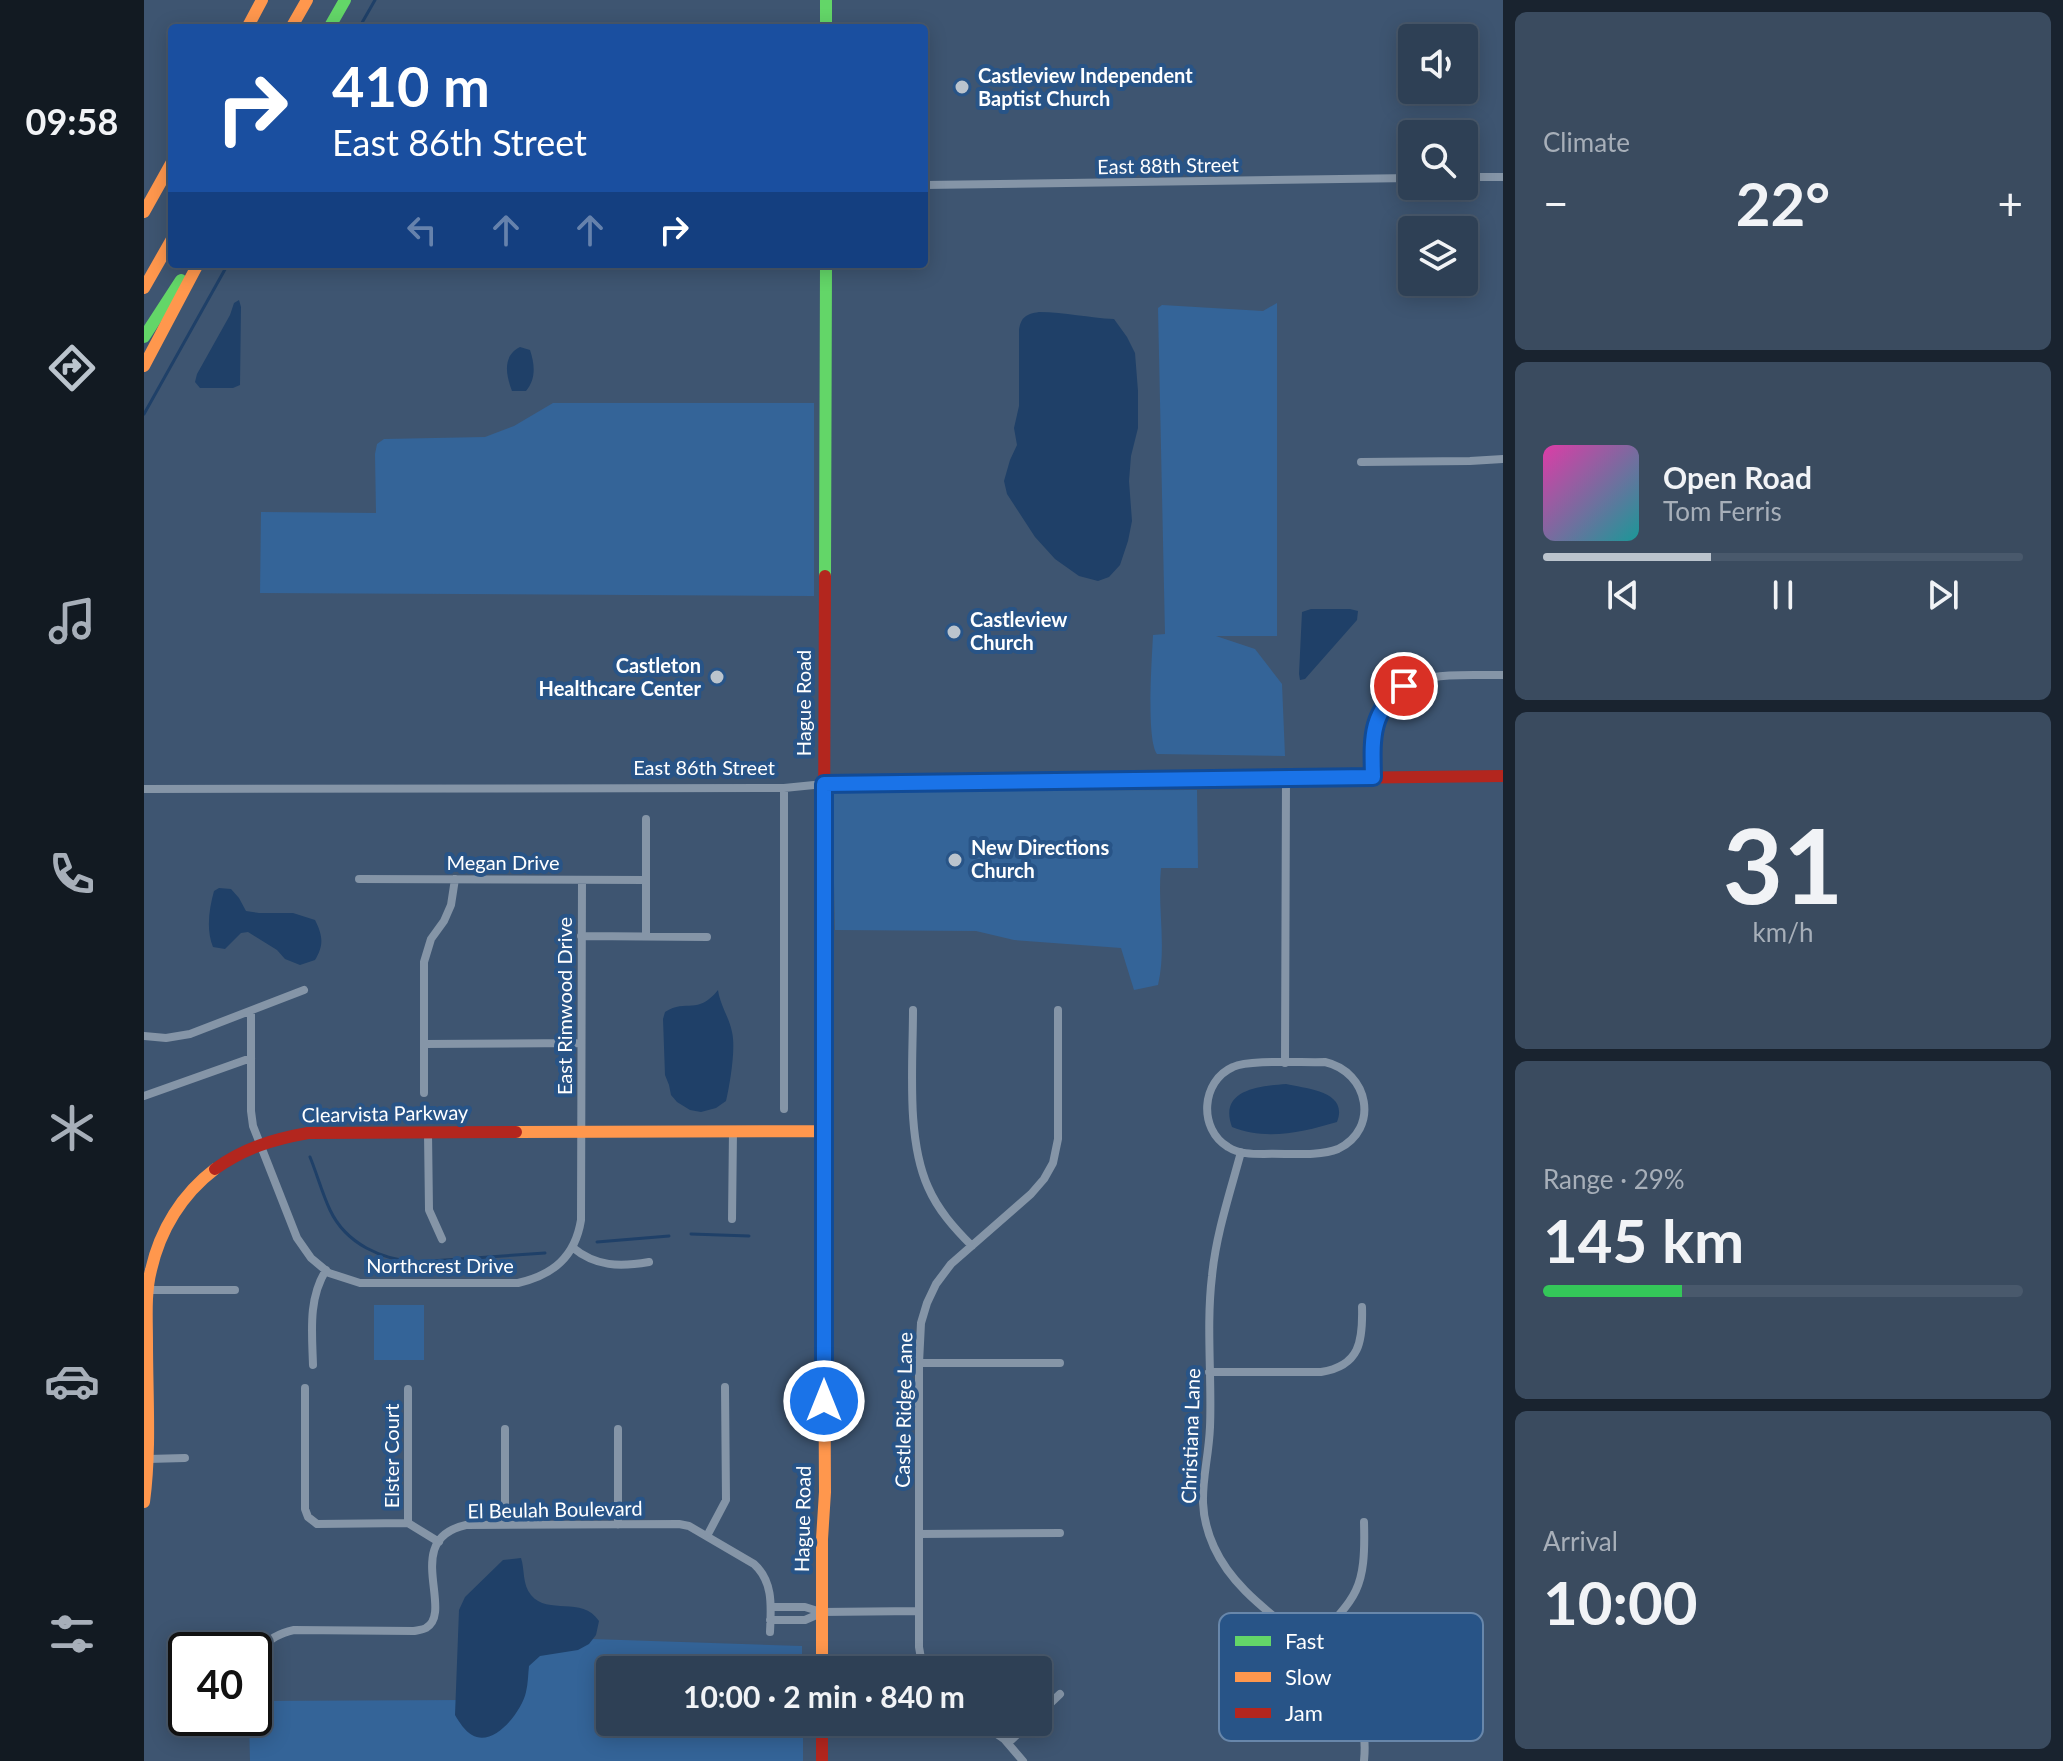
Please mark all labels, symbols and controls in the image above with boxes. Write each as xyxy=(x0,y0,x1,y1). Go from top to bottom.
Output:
map controls xyxy=(1398,24,1478,296)
button: sound xyxy=(1398,24,1478,104)
text: 410 m xyxy=(332,52,490,119)
icon: right xyxy=(200,56,304,160)
place label: Castleview Independent Baptist Church xyxy=(978,63,1193,110)
marker: Castleview Independent Baptist Church xyxy=(953,78,971,96)
text: 09:58 xyxy=(26,99,118,143)
text: East 86th Street xyxy=(332,120,587,164)
button: search xyxy=(1398,120,1478,200)
text: Climate xyxy=(1543,126,1630,158)
street label: East 88th Street xyxy=(1097,152,1239,178)
text: 22° xyxy=(1736,167,1830,239)
text: − xyxy=(1543,177,1569,229)
text: + xyxy=(1997,177,2023,229)
icon: left xyxy=(400,208,444,252)
icon: ahead xyxy=(484,208,528,252)
icon: ahead xyxy=(568,208,612,252)
icon: right xyxy=(652,208,696,252)
button: layers xyxy=(1398,216,1478,296)
icon: directions xyxy=(44,340,100,396)
text: Open Road xyxy=(1663,459,1812,495)
text: Tom Ferris xyxy=(1663,495,1782,527)
icon: previous xyxy=(1601,573,1645,617)
icon: pause xyxy=(1761,573,1805,617)
icon: next xyxy=(1921,573,1965,617)
icon: music xyxy=(44,593,100,649)
place label: Castleview Church xyxy=(970,607,1067,654)
marker: Castleview Church xyxy=(945,623,963,641)
street label: Hague Road xyxy=(791,650,815,756)
pin xyxy=(1370,652,1438,720)
place label: Castleton Healthcare Center xyxy=(539,653,702,700)
icon: arrive xyxy=(1382,664,1426,708)
marker: Castleton Healthcare Center xyxy=(708,668,726,686)
street label: East 86th Street xyxy=(633,755,775,779)
text: 31 xyxy=(1723,801,1843,926)
place label: New Directions Church xyxy=(971,835,1109,882)
icon: phone xyxy=(44,846,100,902)
street label: Megan Drive xyxy=(446,850,560,874)
marker: New Directions Church xyxy=(946,851,964,869)
text: km/h xyxy=(1753,916,1813,948)
street label: East Rimwood Drive xyxy=(552,917,576,1095)
icon: climate xyxy=(44,1100,100,1156)
street label: Clearvista Parkway xyxy=(302,1100,469,1126)
text: Range · 29% xyxy=(1543,1163,1685,1195)
text: 145 km xyxy=(1543,1204,1744,1276)
street label: Northcrest Drive xyxy=(366,1253,514,1277)
street label: Castle Ridge Lane xyxy=(890,1332,916,1488)
icon: car xyxy=(44,1353,100,1409)
position arrow xyxy=(782,1359,866,1443)
street label: Christiana Lane xyxy=(1176,1368,1204,1504)
street label: Elster Court xyxy=(379,1404,403,1508)
street label: Hague Road xyxy=(789,1466,815,1572)
street label: El Beulah Boulevard xyxy=(467,1495,643,1523)
text: Arrival xyxy=(1543,1525,1618,1557)
text: 10:00 xyxy=(1543,1566,1698,1638)
icon: filters xyxy=(44,1606,100,1662)
legend xyxy=(1219,1613,1483,1741)
text: Fast xyxy=(1285,1627,1324,1654)
speed limit sign: 40 xyxy=(168,1632,272,1736)
text: Slow xyxy=(1285,1663,1332,1690)
text: 10:00 · 2 min · 840 m xyxy=(683,1678,965,1714)
text: Jam xyxy=(1285,1699,1323,1726)

